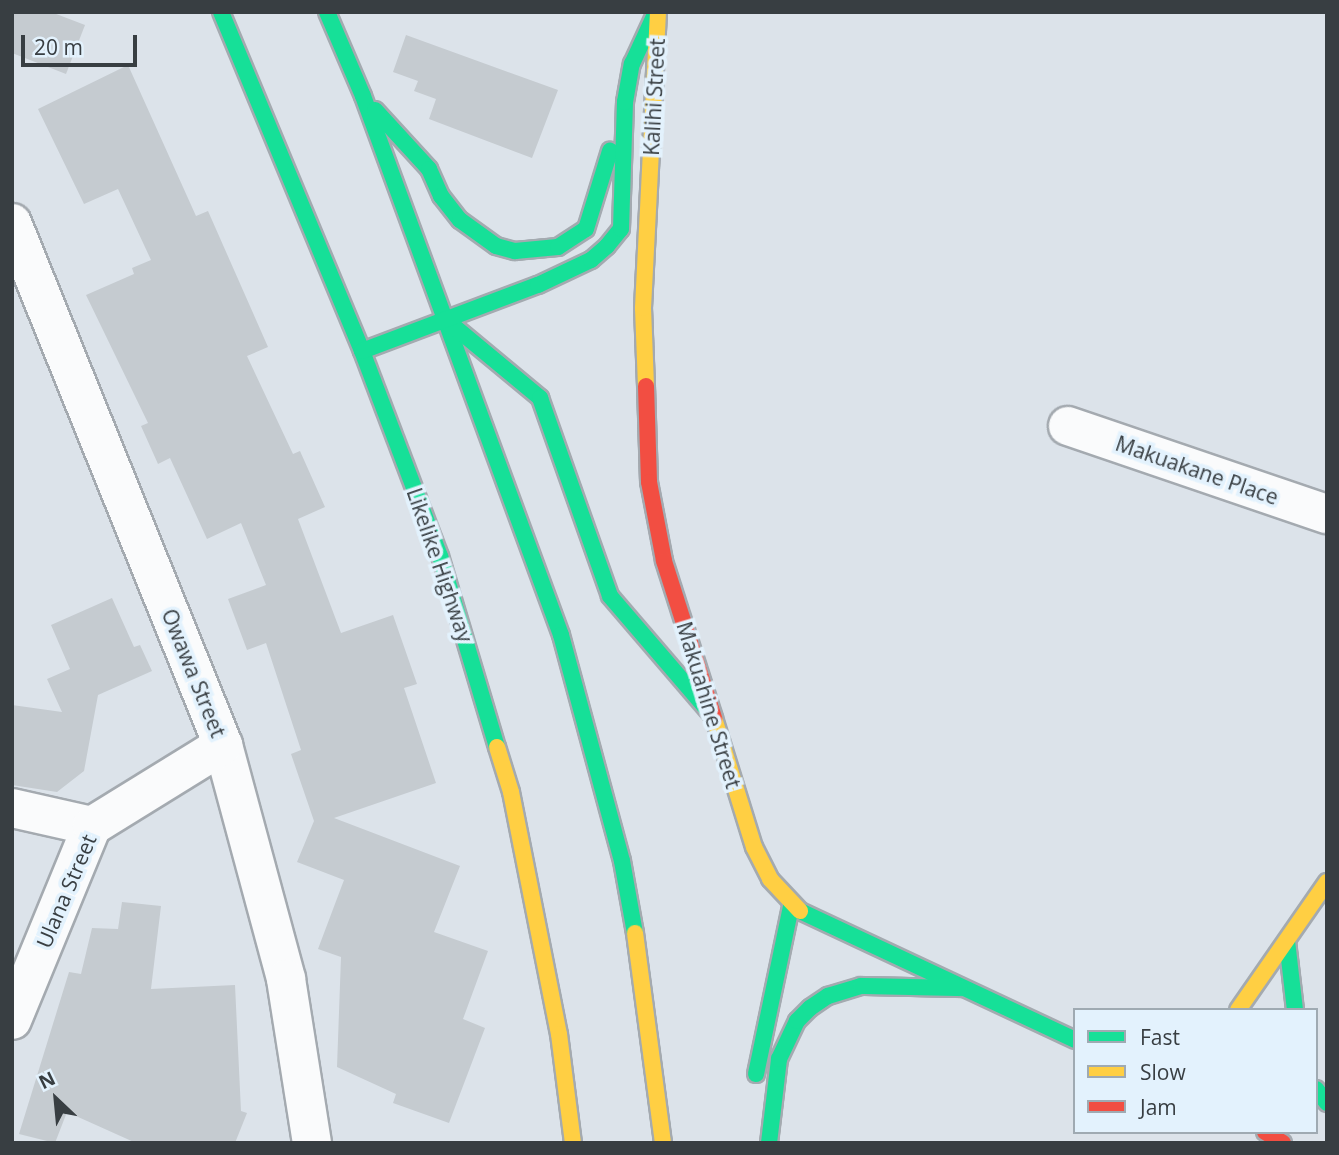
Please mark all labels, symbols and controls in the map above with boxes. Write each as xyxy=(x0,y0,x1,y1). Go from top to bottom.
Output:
scale bar xyxy=(24,21,140,65)
text: 20 m xyxy=(34,33,83,61)
street label: Kalihi Street xyxy=(638,38,670,156)
street label: Makuakane Place xyxy=(1112,430,1282,510)
street label: Likelike Highway xyxy=(402,485,478,645)
street label: Owawa Street xyxy=(157,605,231,741)
street label: Makuahine Street xyxy=(672,619,746,791)
street label: Ulana Street xyxy=(31,830,101,952)
legend xyxy=(1073,1008,1318,1134)
text: Fast xyxy=(1140,1023,1180,1051)
text: Slow xyxy=(1140,1058,1186,1086)
north arrow xyxy=(21,1064,91,1134)
text: N xyxy=(34,1065,59,1095)
text: Jam xyxy=(1140,1093,1177,1121)

